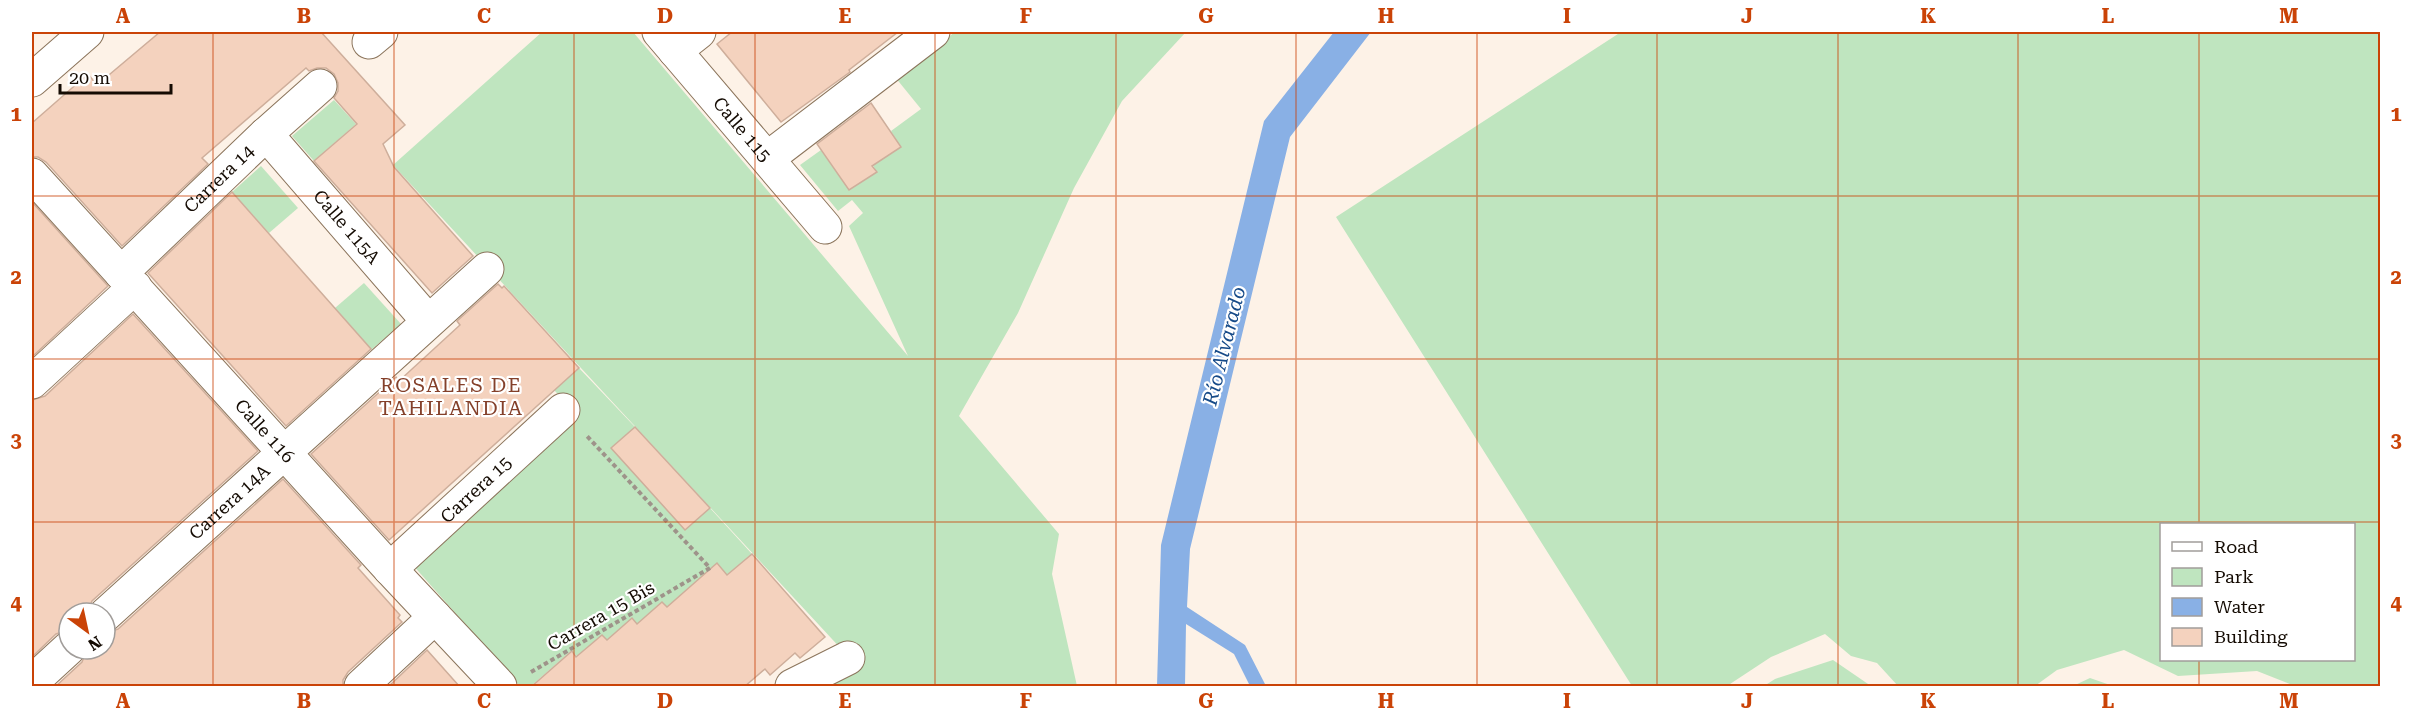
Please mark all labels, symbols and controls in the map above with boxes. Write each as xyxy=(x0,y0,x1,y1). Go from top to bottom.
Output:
text: A xyxy=(116,4,131,28)
text: B xyxy=(297,4,311,28)
text: C xyxy=(477,4,491,28)
text: D xyxy=(657,4,673,28)
text: E xyxy=(839,4,852,28)
text: F xyxy=(1020,4,1032,28)
text: G xyxy=(1198,4,1214,28)
text: H xyxy=(1378,4,1394,28)
text: I xyxy=(1563,4,1571,28)
text: J xyxy=(1741,4,1753,28)
text: K xyxy=(1920,4,1936,28)
text: L xyxy=(2102,4,2115,28)
text: M xyxy=(2279,4,2299,28)
scale bar xyxy=(60,57,171,95)
text: 20 m xyxy=(69,67,110,88)
street label: Calle 115 xyxy=(709,92,776,166)
text: 1 xyxy=(10,102,22,126)
text: 1 xyxy=(2390,102,2402,126)
street label: Carrera 14 xyxy=(179,140,258,217)
street label: Calle 115A xyxy=(309,185,385,268)
text: 2 xyxy=(10,265,22,289)
text: 2 xyxy=(2390,265,2402,289)
water label: Río Alvarado xyxy=(1197,284,1250,409)
district label: ROSALES DE TAHILANDIA xyxy=(378,373,524,420)
street label: Calle 116 xyxy=(231,395,299,467)
text: 3 xyxy=(10,428,22,452)
text: 3 xyxy=(2390,428,2402,452)
street label: Carrera 15 xyxy=(436,452,516,527)
street label: Carrera 14A xyxy=(185,460,274,544)
legend xyxy=(2160,523,2355,661)
text: Road xyxy=(2214,536,2259,557)
text: Park xyxy=(2214,566,2254,587)
street label: Carrera 15 Bis xyxy=(544,577,658,655)
text: 4 xyxy=(10,591,22,615)
text: 4 xyxy=(2390,591,2402,615)
text: Water xyxy=(2214,596,2265,617)
north arrow xyxy=(57,601,117,661)
text: Building xyxy=(2214,626,2288,647)
text: N xyxy=(85,632,105,654)
text: A xyxy=(116,689,131,713)
text: B xyxy=(297,689,311,713)
text: C xyxy=(477,689,491,713)
text: D xyxy=(657,689,673,713)
text: E xyxy=(839,689,852,713)
text: F xyxy=(1020,689,1032,713)
text: G xyxy=(1198,689,1214,713)
text: H xyxy=(1378,689,1394,713)
text: I xyxy=(1563,689,1571,713)
text: J xyxy=(1741,689,1753,713)
text: K xyxy=(1920,689,1936,713)
text: L xyxy=(2102,689,2115,713)
text: M xyxy=(2279,689,2299,713)

